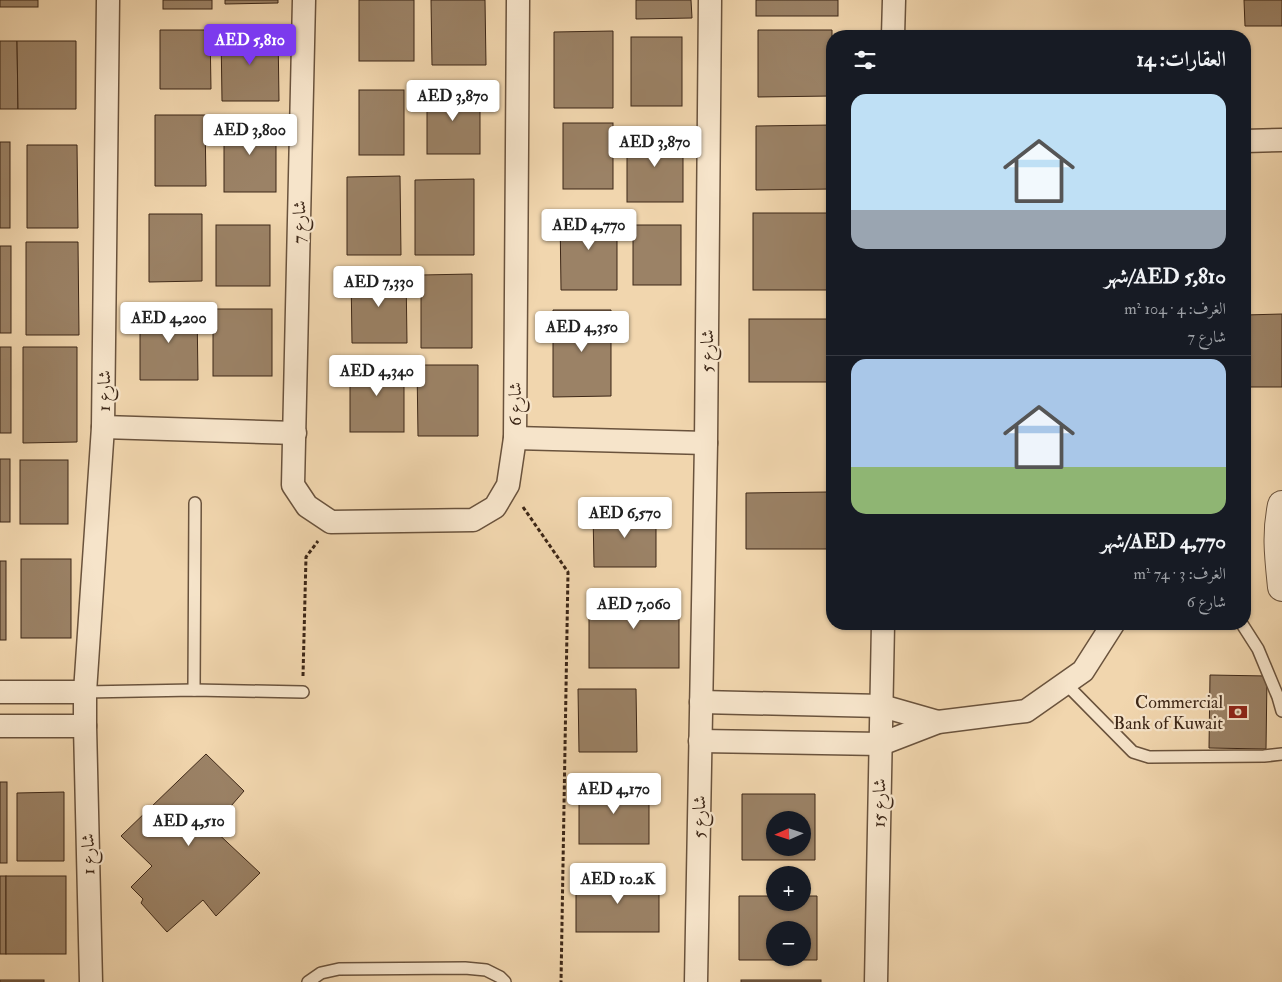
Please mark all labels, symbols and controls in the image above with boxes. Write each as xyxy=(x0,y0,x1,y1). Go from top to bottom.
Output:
pin: AED 5,810 xyxy=(193,23,307,66)
text: AED 5,810 xyxy=(215,30,285,50)
icon: filters xyxy=(851,46,879,74)
text: العقارات: 14 xyxy=(1137,46,1226,73)
pin: AED 3,870 xyxy=(396,80,510,122)
text: AED 3,870 xyxy=(417,86,489,106)
pin: AED 3,800 xyxy=(193,114,307,156)
text: AED 3,800 xyxy=(214,120,286,140)
pin: AED 3,870 xyxy=(598,126,712,168)
icon: home xyxy=(994,126,1084,216)
text: AED 3,870 xyxy=(619,132,691,152)
street label: شارع 7 xyxy=(288,200,314,244)
pin: AED 4,770 xyxy=(532,208,646,251)
text: AED 4,770 xyxy=(552,215,626,235)
text: AED 5,810/شهر xyxy=(1105,263,1226,290)
pin: AED 7,330 xyxy=(322,266,436,308)
text: AED 7,330 xyxy=(344,272,414,292)
text: الغرف: 4 · 104 m² xyxy=(1124,299,1226,319)
pin: AED 4,200 xyxy=(112,302,226,344)
text: AED 4,200 xyxy=(131,308,207,328)
pin: AED 4,350 xyxy=(525,310,639,353)
text: AED 4,350 xyxy=(546,317,618,337)
text: شارع 7 xyxy=(1188,327,1226,347)
street label: شارع 5 xyxy=(696,329,722,373)
pin: AED 4,340 xyxy=(320,354,434,397)
text: AED 4,340 xyxy=(340,361,414,381)
street label: شارع 1 xyxy=(93,370,119,412)
street label: شارع 6 xyxy=(504,382,530,426)
icon: home xyxy=(994,392,1084,482)
pin: AED 6,570 xyxy=(568,496,682,539)
text: AED 6,570 xyxy=(589,503,661,523)
text: AED 4,770/شهر xyxy=(1101,528,1226,555)
text: الغرف: 3 · 74 m² xyxy=(1133,564,1226,584)
pin: AED 7,060 xyxy=(577,588,691,630)
text: شارع 6 xyxy=(1187,592,1226,612)
text: AED 7,060 xyxy=(597,594,671,614)
place label: Commercial Bank of Kuwait xyxy=(1113,691,1223,735)
bank icon: Commercial Bank of Kuwait xyxy=(1227,701,1249,723)
pin: AED 4,170 xyxy=(557,772,671,815)
street label: شارع 15 xyxy=(868,778,894,828)
text: AED 4,170 xyxy=(578,779,650,799)
street label: شارع 5 xyxy=(688,795,714,839)
pin: AED 4,510 xyxy=(132,804,246,847)
text: AED 4,510 xyxy=(153,811,225,831)
north arrow xyxy=(766,811,811,856)
map controls xyxy=(766,811,811,966)
street label: شارع 1 xyxy=(77,833,103,875)
pin: AED 10.2K xyxy=(561,862,675,905)
button: + xyxy=(766,866,811,911)
text: AED 10.2K xyxy=(581,869,655,889)
button: − xyxy=(766,921,811,966)

